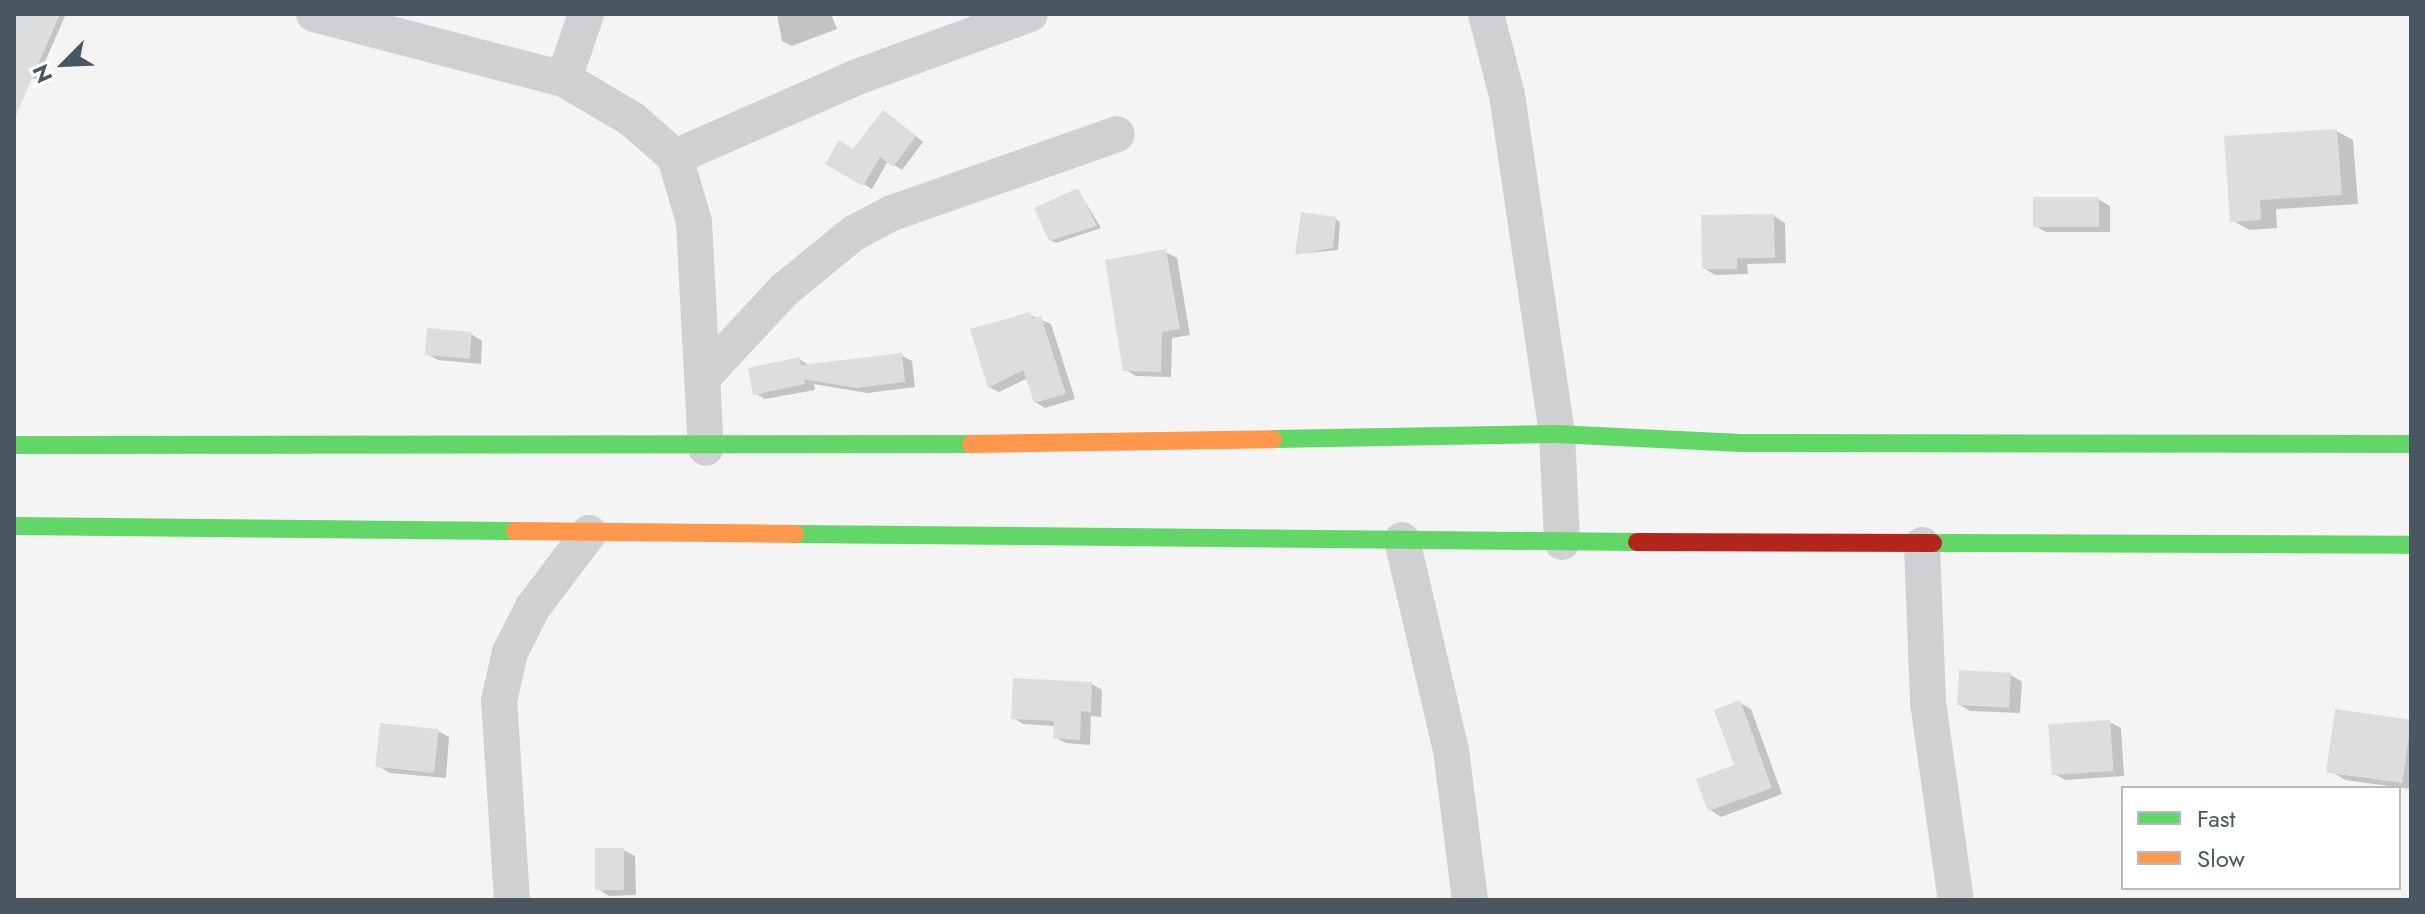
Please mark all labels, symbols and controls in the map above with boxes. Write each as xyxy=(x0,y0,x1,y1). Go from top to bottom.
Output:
north arrow xyxy=(24,24,104,104)
text: N xyxy=(24,59,60,88)
legend xyxy=(2121,786,2401,890)
text: Fast xyxy=(2197,801,2235,836)
text: Slow xyxy=(2197,841,2245,876)

